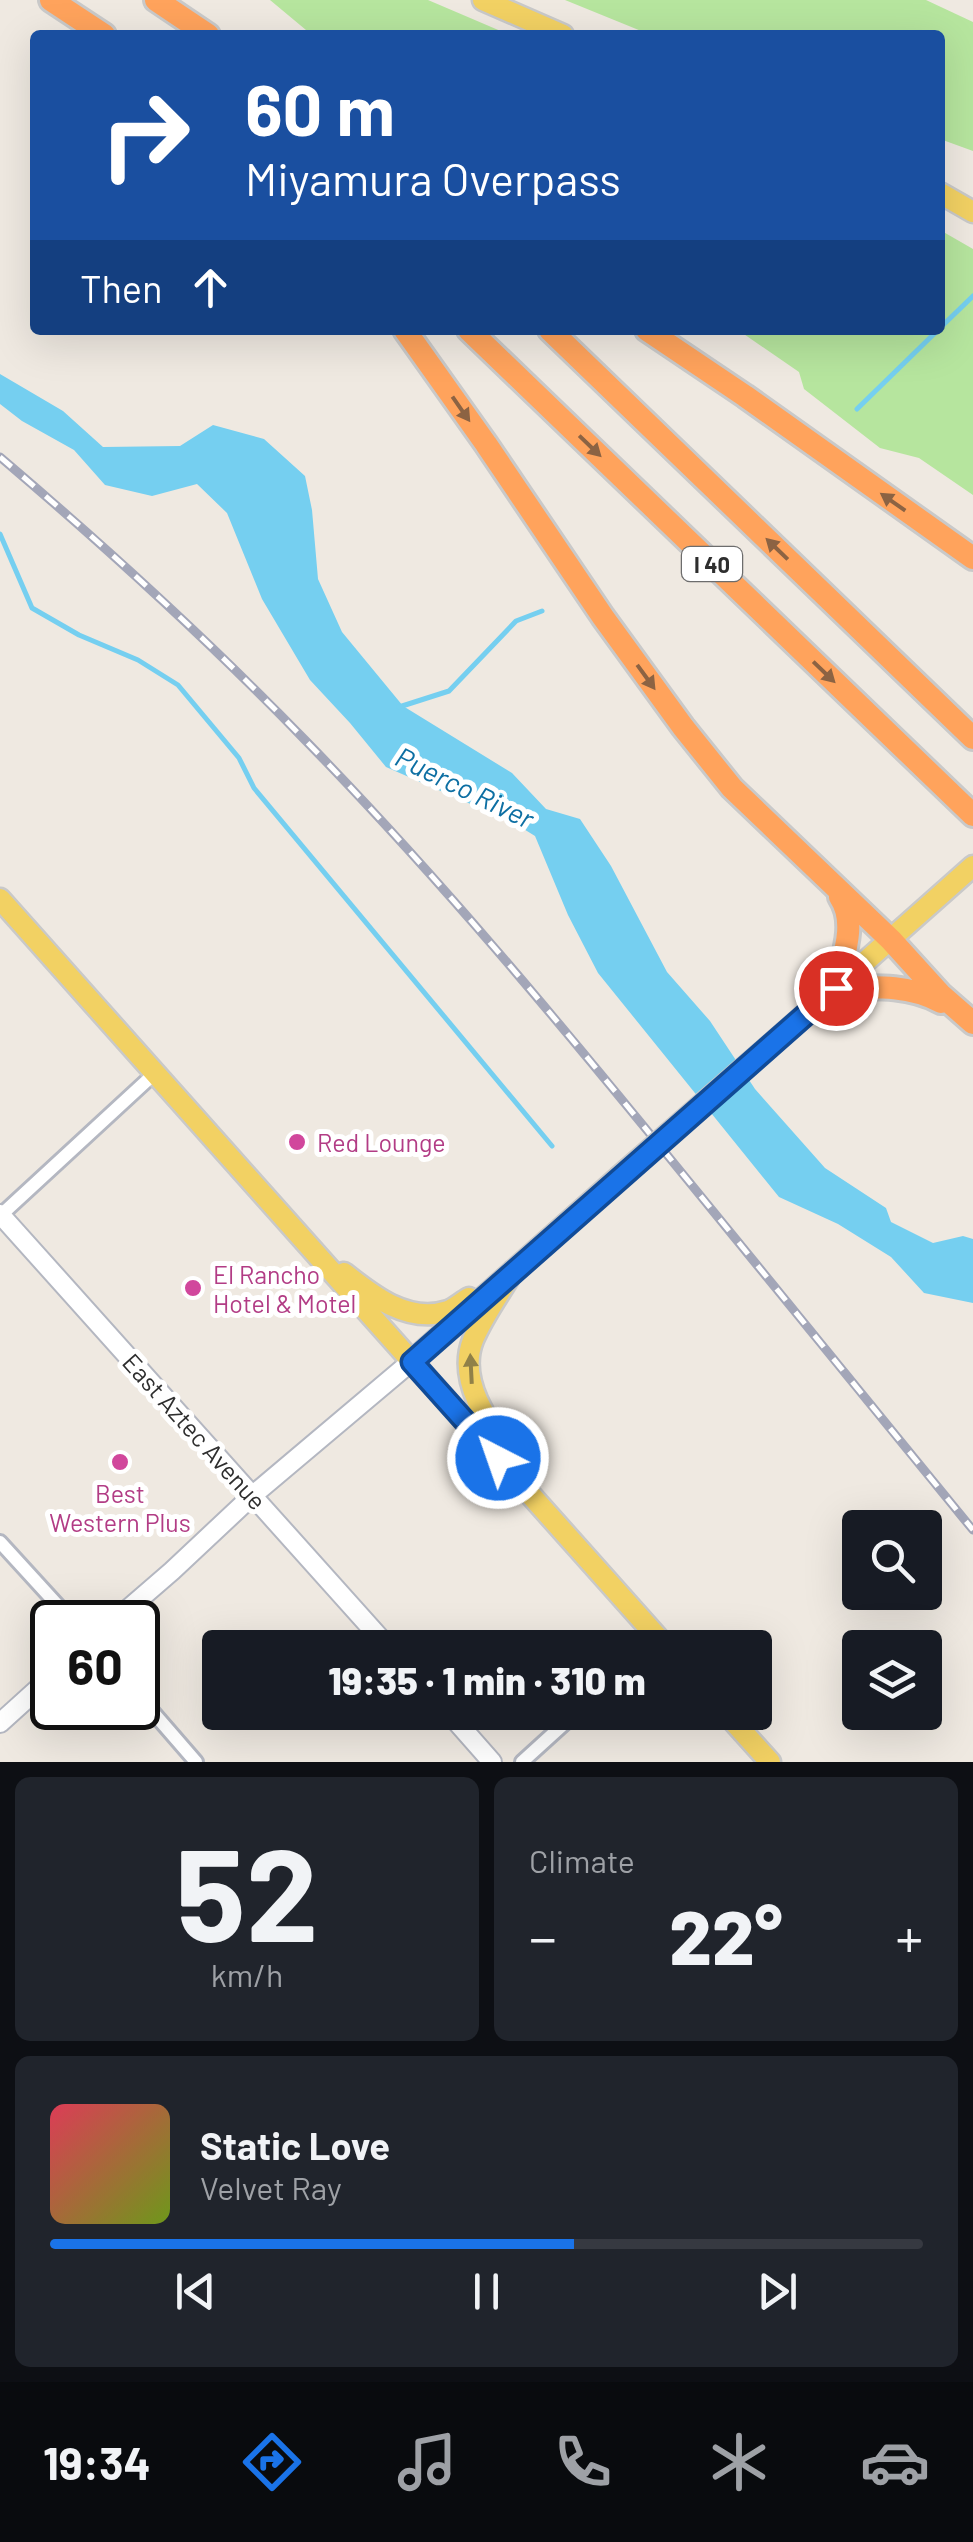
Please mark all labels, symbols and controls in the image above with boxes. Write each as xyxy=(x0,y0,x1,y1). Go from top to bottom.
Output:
text: 60 m xyxy=(245,66,395,150)
icon: right xyxy=(80,70,210,200)
text: Miyamura Overpass xyxy=(245,151,621,205)
icon: ahead xyxy=(183,260,238,315)
text: Then xyxy=(80,265,163,311)
one-way arrow xyxy=(451,396,470,423)
one-way arrow xyxy=(578,434,602,457)
one-way arrow xyxy=(880,493,907,512)
one-way arrow xyxy=(765,538,789,561)
road number: I 40 xyxy=(682,547,742,581)
one-way arrow xyxy=(812,660,836,683)
one-way arrow xyxy=(636,663,656,690)
water label: Puerco River xyxy=(390,739,541,836)
pin xyxy=(794,946,879,1031)
icon: arrive xyxy=(809,961,864,1016)
place label: Red Lounge xyxy=(317,1127,446,1157)
marker: Red Lounge xyxy=(286,1131,308,1153)
place label: El Rancho Hotel & Motel xyxy=(213,1259,356,1318)
marker: El Rancho Hotel & Motel xyxy=(182,1277,204,1299)
street label: East Aztec Avenue xyxy=(117,1347,273,1515)
one-way arrow xyxy=(463,1352,479,1384)
position arrow xyxy=(446,1406,550,1510)
marker: Best Western Plus xyxy=(109,1451,131,1473)
place label: Best Western Plus xyxy=(49,1478,191,1537)
map controls xyxy=(842,1510,942,1730)
button: search xyxy=(842,1510,942,1610)
speed limit sign: 60 xyxy=(30,1600,160,1730)
button: layers xyxy=(842,1630,942,1730)
text: 19:35 · 1 min · 310 m xyxy=(328,1657,646,1703)
text: 52 xyxy=(176,1812,318,1968)
text: Climate xyxy=(529,1841,635,1879)
text: 22° xyxy=(669,1890,783,1980)
text: − xyxy=(529,1903,557,1969)
text: + xyxy=(895,1903,923,1969)
text: km/h xyxy=(211,1955,283,1993)
text: Static Love xyxy=(200,2122,390,2168)
text: Velvet Ray xyxy=(200,2168,342,2206)
icon: previous xyxy=(168,2264,223,2319)
icon: pause xyxy=(459,2264,514,2319)
icon: next xyxy=(750,2264,805,2319)
icon: directions xyxy=(237,2427,307,2497)
icon: music xyxy=(392,2427,462,2497)
icon: phone xyxy=(548,2427,618,2497)
icon: climate xyxy=(704,2427,774,2497)
icon: car xyxy=(860,2427,930,2497)
text: 19:34 xyxy=(43,2435,151,2489)

